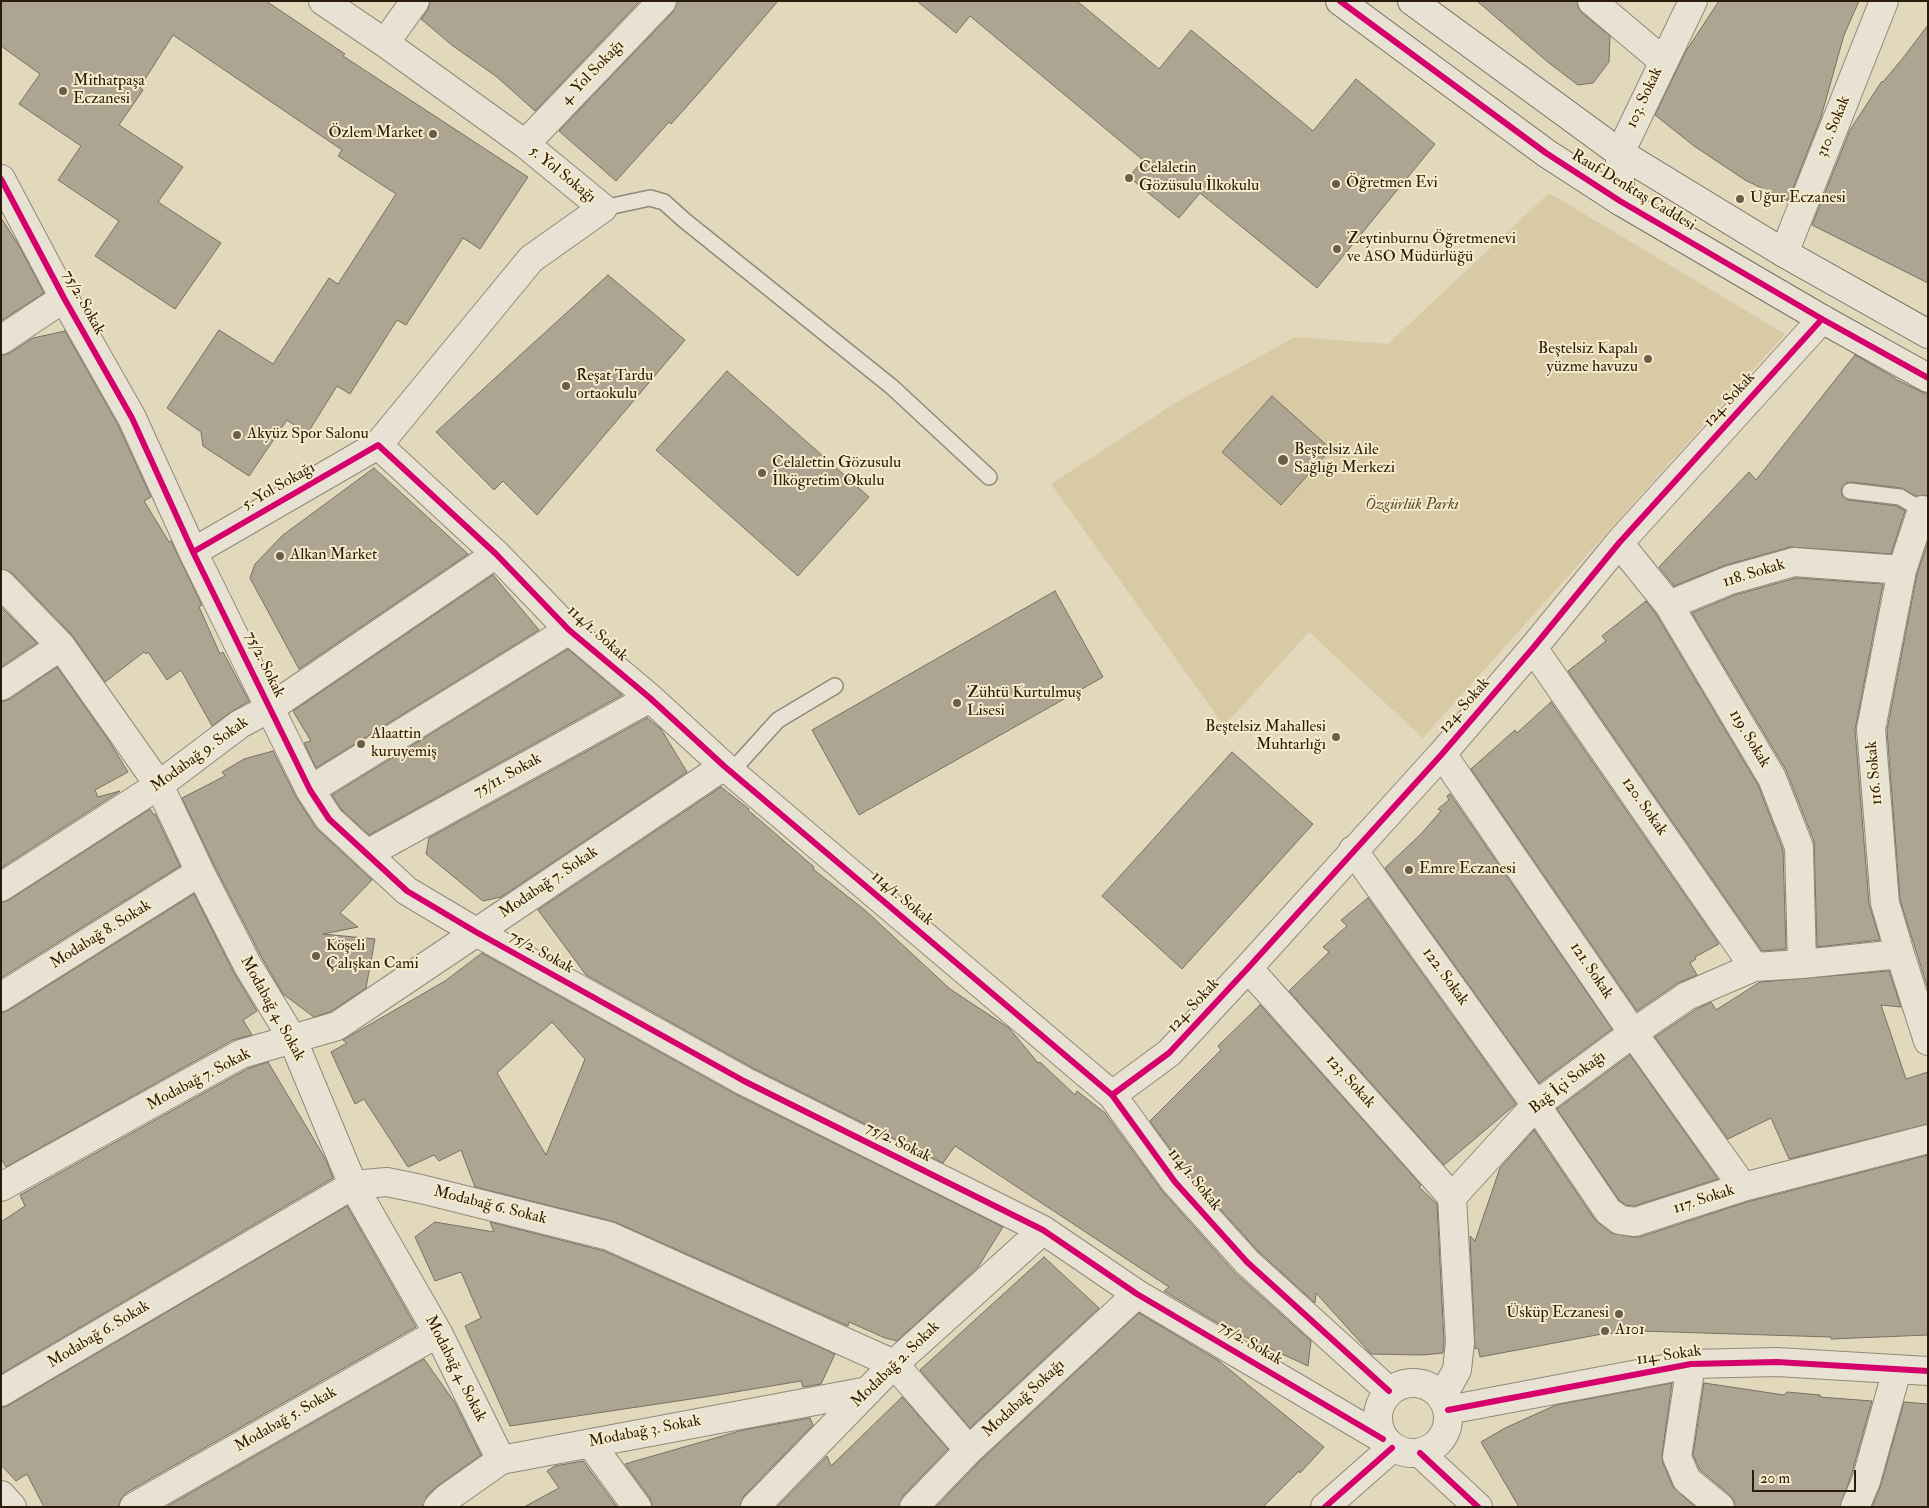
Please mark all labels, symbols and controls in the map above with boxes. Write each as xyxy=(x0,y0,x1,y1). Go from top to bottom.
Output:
street label: 4. Yol Sokağı xyxy=(557,37,629,109)
street label: 103. Sokak xyxy=(1623,65,1667,131)
place label: Mithatpaşa Eczanesi xyxy=(73,72,145,110)
marker: Mithatpaşa Eczanesi xyxy=(57,85,69,97)
street label: 310. Sokak xyxy=(1813,93,1855,161)
place label: Özlem Market xyxy=(329,124,423,144)
marker: Özlem Market xyxy=(427,128,439,140)
street label: 5. Yol Sokağı xyxy=(525,142,599,208)
street label: Rauf Denktaş Caddesi xyxy=(1567,146,1699,236)
place label: Celaletin Gözüsulu İlkokulu xyxy=(1139,159,1259,197)
marker: Celaletin Gözüsulu İlkokulu xyxy=(1123,172,1135,184)
place label: Öğretmen Evi xyxy=(1346,174,1438,194)
marker: Öğretmen Evi xyxy=(1330,178,1342,190)
place label: Uğur Eczanesi xyxy=(1750,189,1846,209)
marker: Uğur Eczanesi xyxy=(1734,193,1746,205)
place label: Zeytinburnu Öğretmenevi ve ASO Müdürlüğü xyxy=(1347,230,1516,268)
marker: Zeytinburnu Öğretmenevi ve ASO Müdürlüğü xyxy=(1331,243,1343,255)
street label: 75/2. Sokak xyxy=(57,267,109,339)
place label: Beştelsiz Kapalı yüzme havuzu xyxy=(1538,340,1638,378)
marker: Beştelsiz Kapalı yüzme havuzu xyxy=(1642,353,1654,365)
place label: Reşat Tardu ortaokulu xyxy=(576,367,653,405)
street label: 124. Sokak xyxy=(1700,368,1760,432)
marker: Reşat Tardu ortaokulu xyxy=(560,380,572,392)
place label: Akyüz Spor Salonu xyxy=(247,425,369,445)
marker: Akyüz Spor Salonu xyxy=(231,429,243,441)
place label: Beştelsiz Aile Sağlığı Merkezi xyxy=(1294,441,1395,479)
marker: Beştelsiz Aile Sağlığı Merkezi xyxy=(1276,453,1290,467)
place label: Celalettin Gözusulu İlkögretim Okulu xyxy=(772,454,901,492)
street label: 5. Yol Sokağı xyxy=(239,459,319,515)
marker: Celalettin Gözusulu İlkögretim Okulu xyxy=(756,467,768,479)
park label: Özgürlük Parkı xyxy=(1365,496,1459,516)
place label: Alkan Market xyxy=(290,546,377,566)
marker: Alkan Market xyxy=(274,550,286,562)
street label: 118. Sokak xyxy=(1721,556,1787,592)
street label: 114/1. Sokak xyxy=(563,602,631,666)
street label: 75/2. Sokak xyxy=(240,629,288,701)
street label: 124. Sokak xyxy=(1436,674,1494,738)
place label: Zühtü Kurtulmuş Lisesi xyxy=(967,684,1081,722)
marker: Zühtü Kurtulmuş Lisesi xyxy=(951,697,963,709)
street label: 119. Sokak xyxy=(1724,706,1774,772)
street label: Modabağ 9. Sokak xyxy=(147,713,253,797)
place label: Beştelsiz Mahallesi Muhtarlığı xyxy=(1205,718,1326,756)
place label: Alaattin kuruyemiş xyxy=(371,725,437,763)
marker: Beştelsiz Mahallesi Muhtarlığı xyxy=(1330,731,1342,743)
marker: Alaattin kuruyemiş xyxy=(355,738,367,750)
street label: 116. Sokak xyxy=(1863,740,1887,806)
street label: 75/11. Sokak xyxy=(471,750,545,802)
street label: 120. Sokak xyxy=(1617,774,1671,840)
street label: Modabağ 7. Sokak xyxy=(496,843,602,923)
place label: Emre Eczanesi xyxy=(1419,860,1516,880)
marker: Emre Eczanesi xyxy=(1403,864,1415,876)
street label: 114/1. Sokak xyxy=(867,868,937,930)
street label: Modabağ 8. Sokak xyxy=(47,896,155,974)
street label: 75/2. Sokak xyxy=(505,927,577,979)
place label: Köşeli Çalışkan Cami xyxy=(326,937,419,975)
street label: 121. Sokak xyxy=(1565,939,1617,1003)
street label: 122. Sokak xyxy=(1418,944,1472,1010)
marker: Köşeli Çalışkan Cami xyxy=(310,950,322,962)
street label: Modabağ 4. Sokak xyxy=(235,953,309,1065)
street label: 124. Sokak xyxy=(1164,975,1224,1037)
street label: Modabağ 7. Sokak xyxy=(144,1045,254,1115)
street label: Bağ İçi Sokağı xyxy=(1526,1047,1610,1119)
street label: 123. Sokak xyxy=(1321,1052,1379,1112)
street label: 75/2. Sokak xyxy=(862,1119,934,1167)
street label: 114/1. Sokak xyxy=(1163,1145,1225,1215)
street label: 117. Sokak xyxy=(1671,1181,1737,1219)
street label: Modabağ 6. Sokak xyxy=(431,1183,549,1229)
street label: Modabağ 6. Sokak xyxy=(44,1297,154,1373)
place label: Üsküp Eczanesi xyxy=(1506,1304,1609,1324)
marker: Üsküp Eczanesi xyxy=(1613,1308,1625,1320)
street label: Modabağ 4. Sokak xyxy=(420,1313,490,1425)
street label: Modabağ 2. Sokak xyxy=(848,1318,944,1412)
street label: 75/2. Sokak xyxy=(1214,1318,1286,1370)
place label: A101 xyxy=(1615,1321,1645,1341)
marker: A101 xyxy=(1599,1325,1611,1337)
street label: 114. Sokak xyxy=(1635,1342,1703,1370)
street label: Modabağ Sokağı xyxy=(979,1356,1069,1442)
street label: Modabağ 5. Sokak xyxy=(232,1383,340,1457)
street label: Modabağ 3. Sokak xyxy=(587,1412,703,1452)
scale bar xyxy=(1754,1460,1858,1492)
text: 20 m xyxy=(1760,1469,1790,1488)

